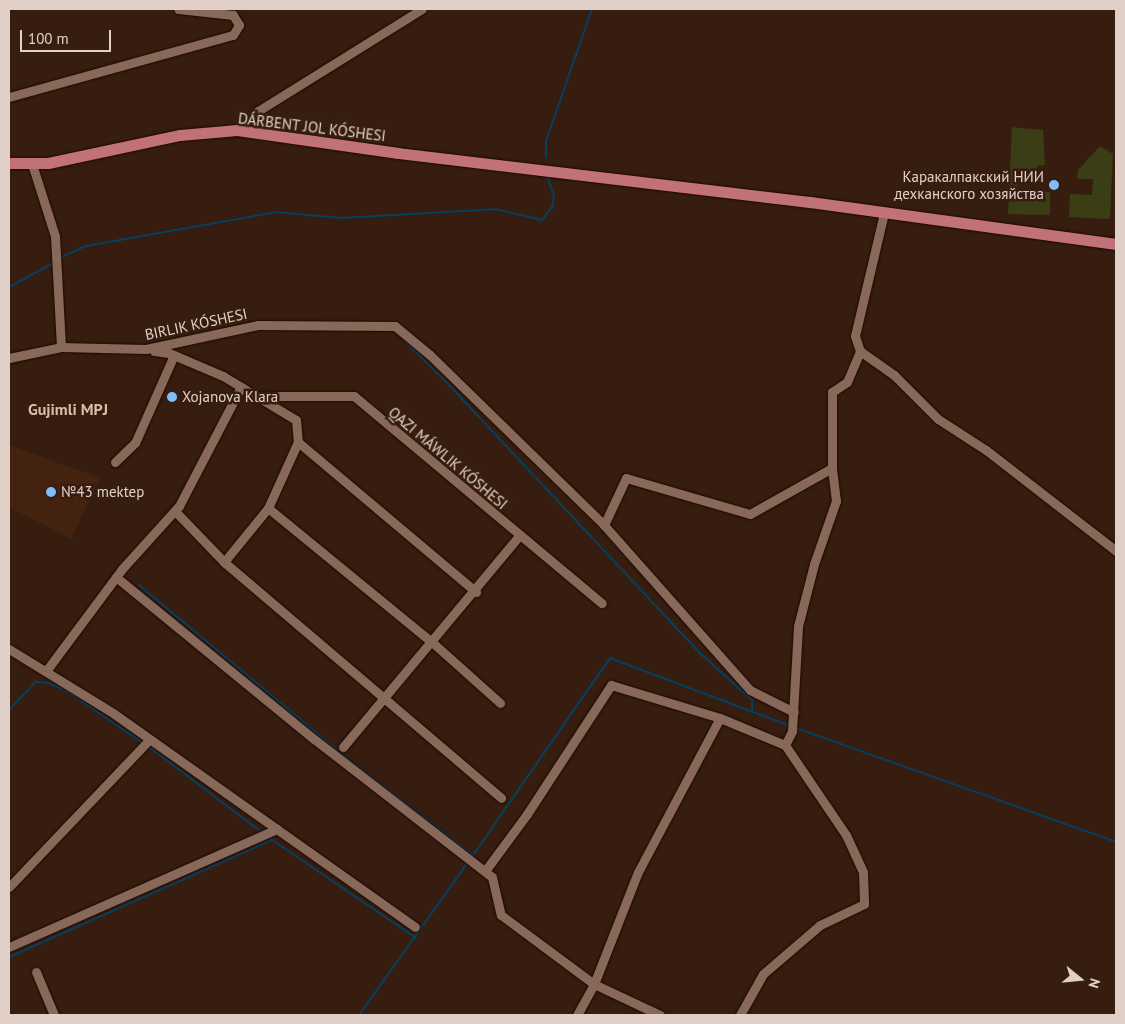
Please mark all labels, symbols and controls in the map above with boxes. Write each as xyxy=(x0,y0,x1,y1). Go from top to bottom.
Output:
scale bar xyxy=(22,20,114,52)
text: 100 m xyxy=(28,29,69,48)
street label: DÁRBENT JOL KÓSHESI xyxy=(237,109,387,145)
place label: Каракалпакский НИИ дехканского хозяйства xyxy=(894,167,1044,202)
marker: Каракалпакский НИИ дехканского хозяйства xyxy=(1048,179,1060,191)
street label: BIRLIK KÓSHESI xyxy=(143,304,249,344)
place label: Xojanova Klara xyxy=(182,388,278,406)
marker: Xojanova Klara xyxy=(166,391,178,403)
district label: Gujimli MPJ xyxy=(28,399,108,419)
street label: QAZI MÁWLIK KÓSHESI xyxy=(385,403,511,513)
place label: №43 mektep xyxy=(61,483,144,501)
marker: №43 mektep xyxy=(45,486,57,498)
north arrow xyxy=(1055,954,1105,1004)
text: N xyxy=(1084,976,1104,990)

